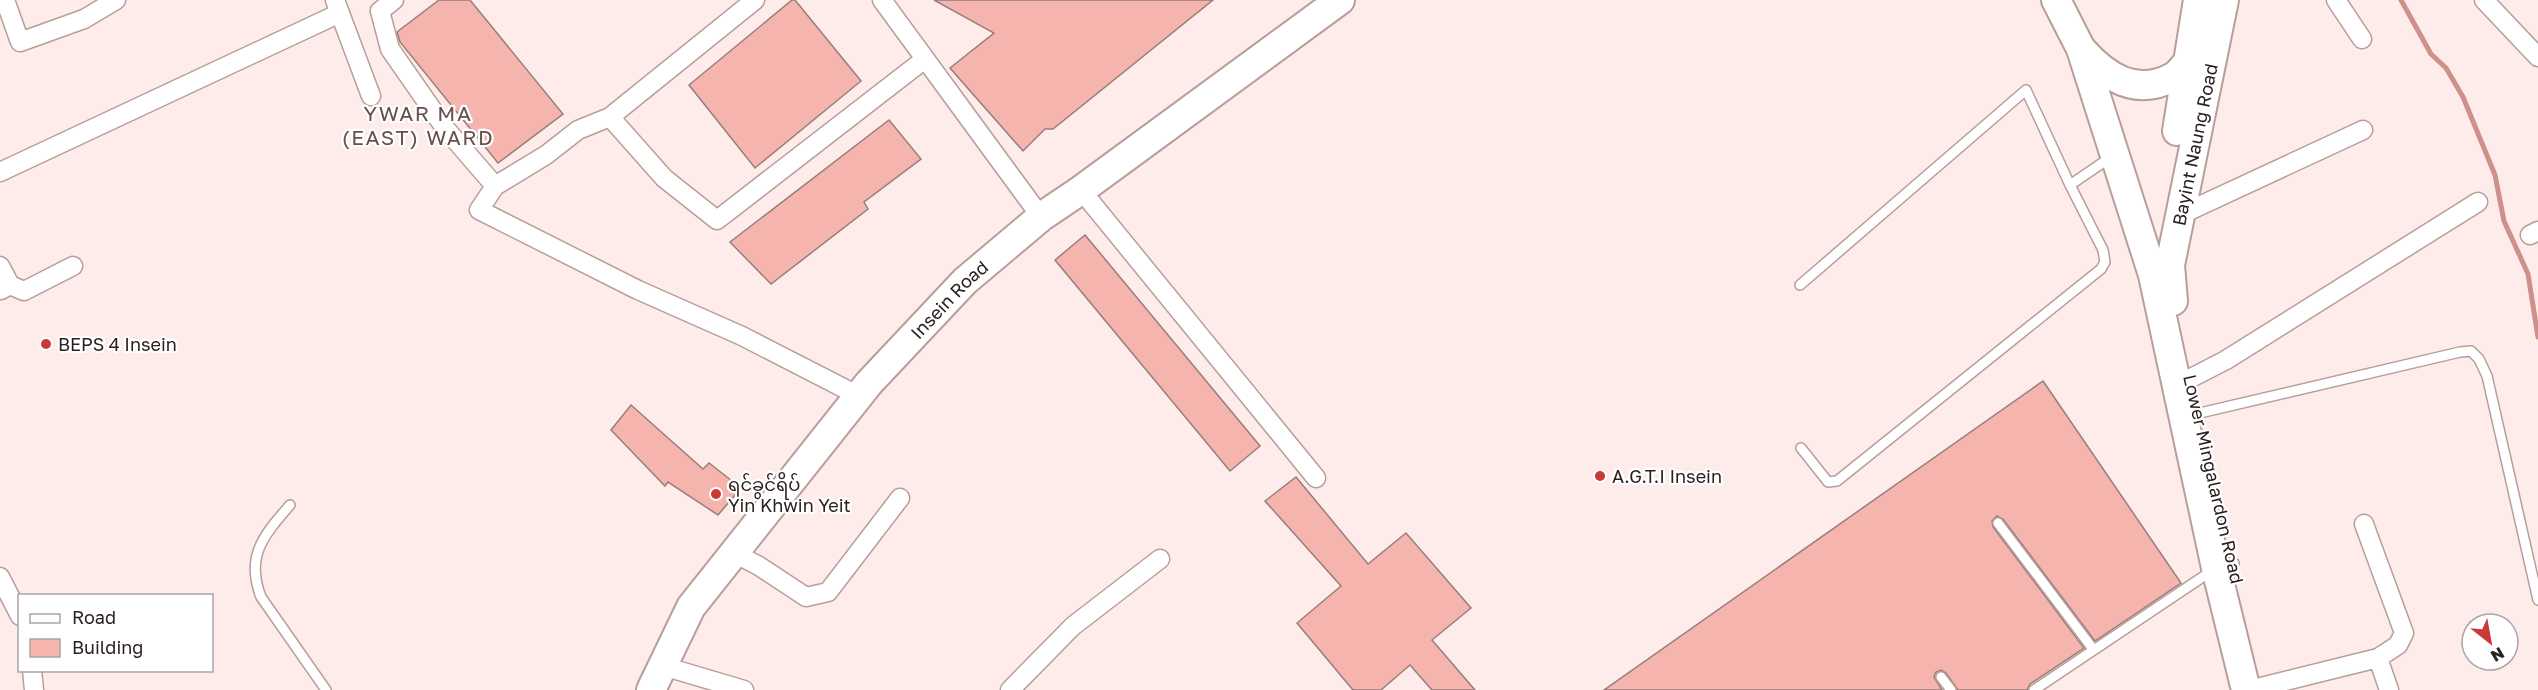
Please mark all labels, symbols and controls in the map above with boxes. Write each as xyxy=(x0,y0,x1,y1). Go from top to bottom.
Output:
street label: Bayint Naung Road xyxy=(2167,62,2222,228)
district label: YWAR MA (EAST) WARD xyxy=(342,100,494,150)
street label: Insein Road xyxy=(906,256,992,343)
place label: BEPS 4 Insein xyxy=(58,333,177,355)
marker: BEPS 4 Insein xyxy=(39,337,53,351)
street label: Lower Mingalardon Road xyxy=(2179,372,2249,586)
place label: A.G.T.I Insein xyxy=(1612,465,1722,487)
marker: A.G.T.I Insein xyxy=(1593,469,1607,483)
place label: ရင်ခွင်ရိပ် Yin Khwin Yeit xyxy=(728,471,851,516)
marker: ရင်ခွင်ရိပ် Yin Khwin Yeit xyxy=(709,487,723,501)
legend xyxy=(18,594,213,672)
text: Road xyxy=(72,606,116,628)
north arrow xyxy=(2460,612,2520,672)
text: Building xyxy=(72,636,143,658)
text: N xyxy=(2487,643,2508,667)

